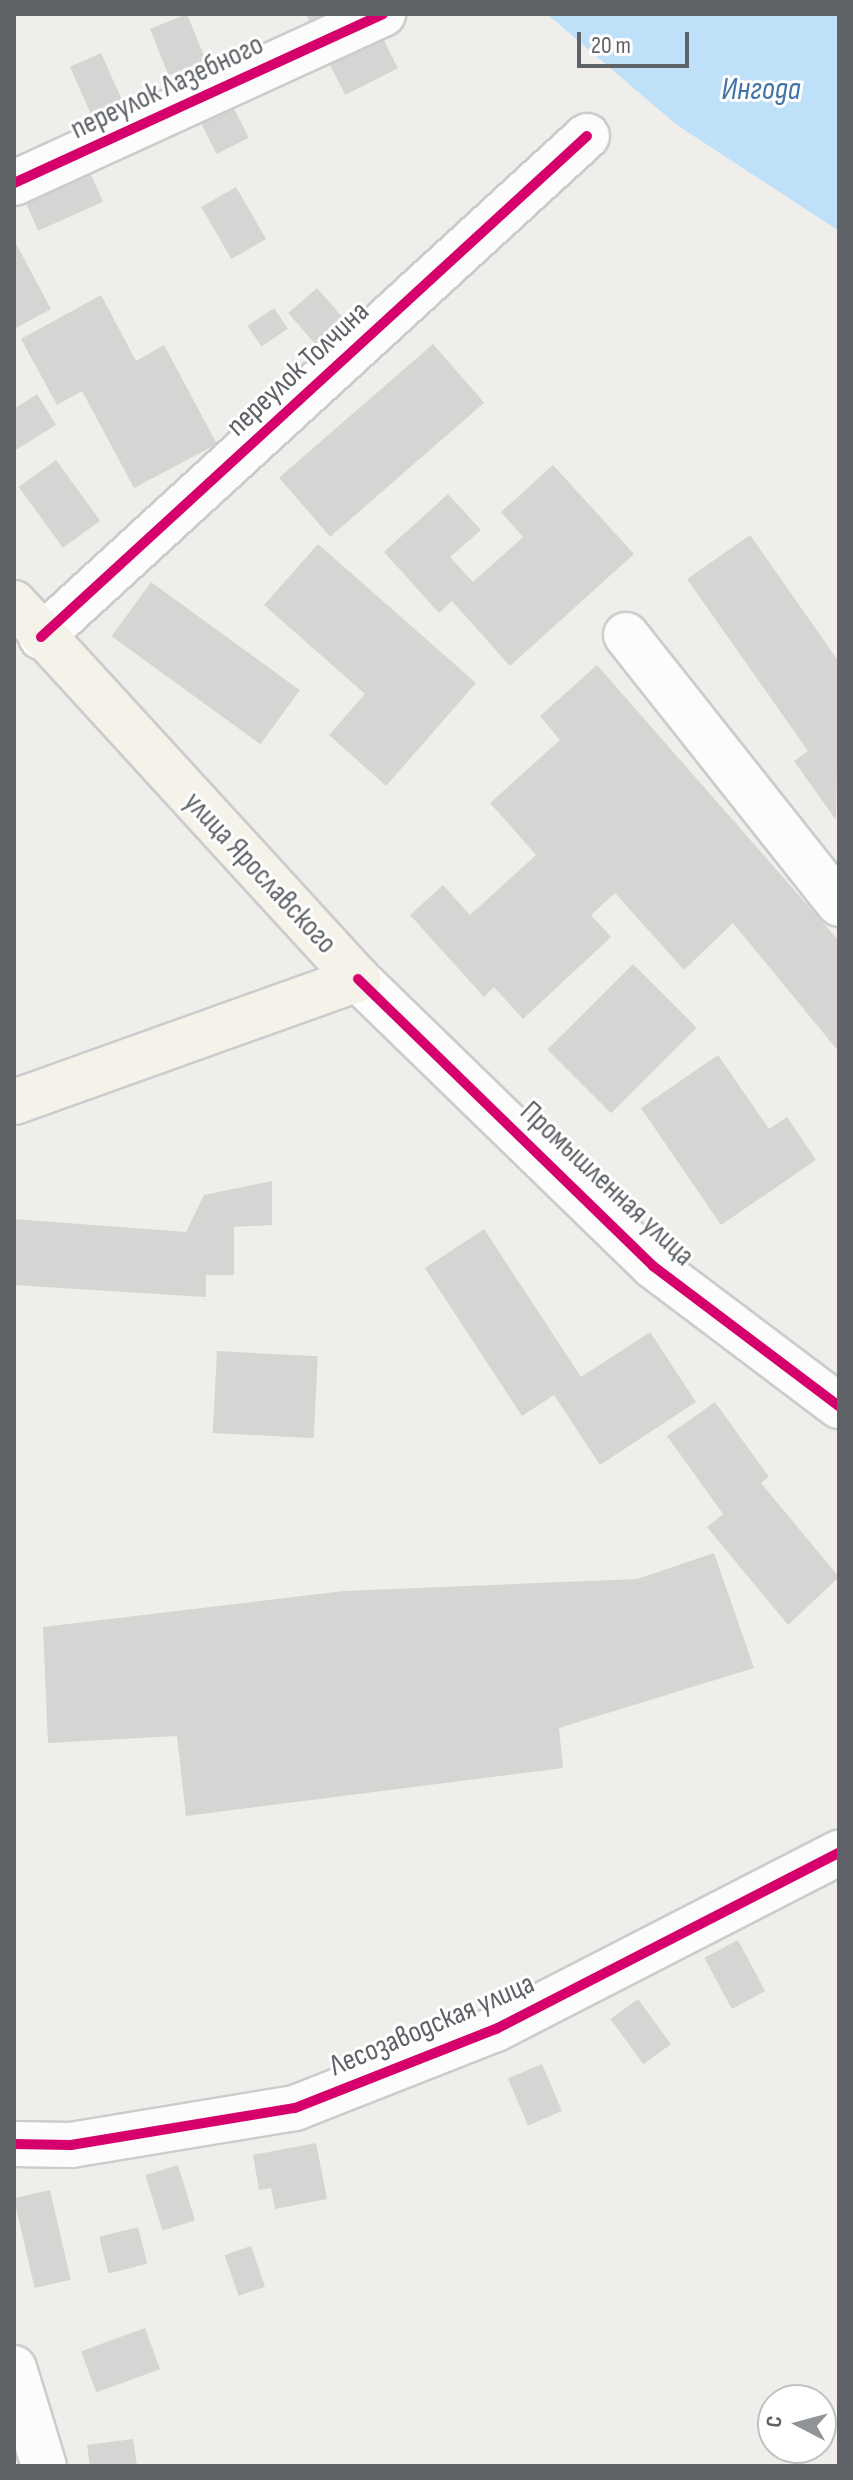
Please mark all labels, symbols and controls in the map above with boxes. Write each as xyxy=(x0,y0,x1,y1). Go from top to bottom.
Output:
scale bar xyxy=(581,16,693,66)
street label: переулок Лазебного xyxy=(65,27,269,147)
text: 20 m xyxy=(591,31,631,60)
water label: Ингода xyxy=(721,71,801,109)
street label: переулок Толчина xyxy=(219,294,377,444)
street label: улица Ярославского xyxy=(176,785,344,961)
street label: Промышленная улица xyxy=(512,1094,702,1274)
street label: Лесозаводская улица xyxy=(324,1966,540,2084)
north arrow xyxy=(757,2384,837,2464)
text: С xyxy=(761,2415,789,2429)

